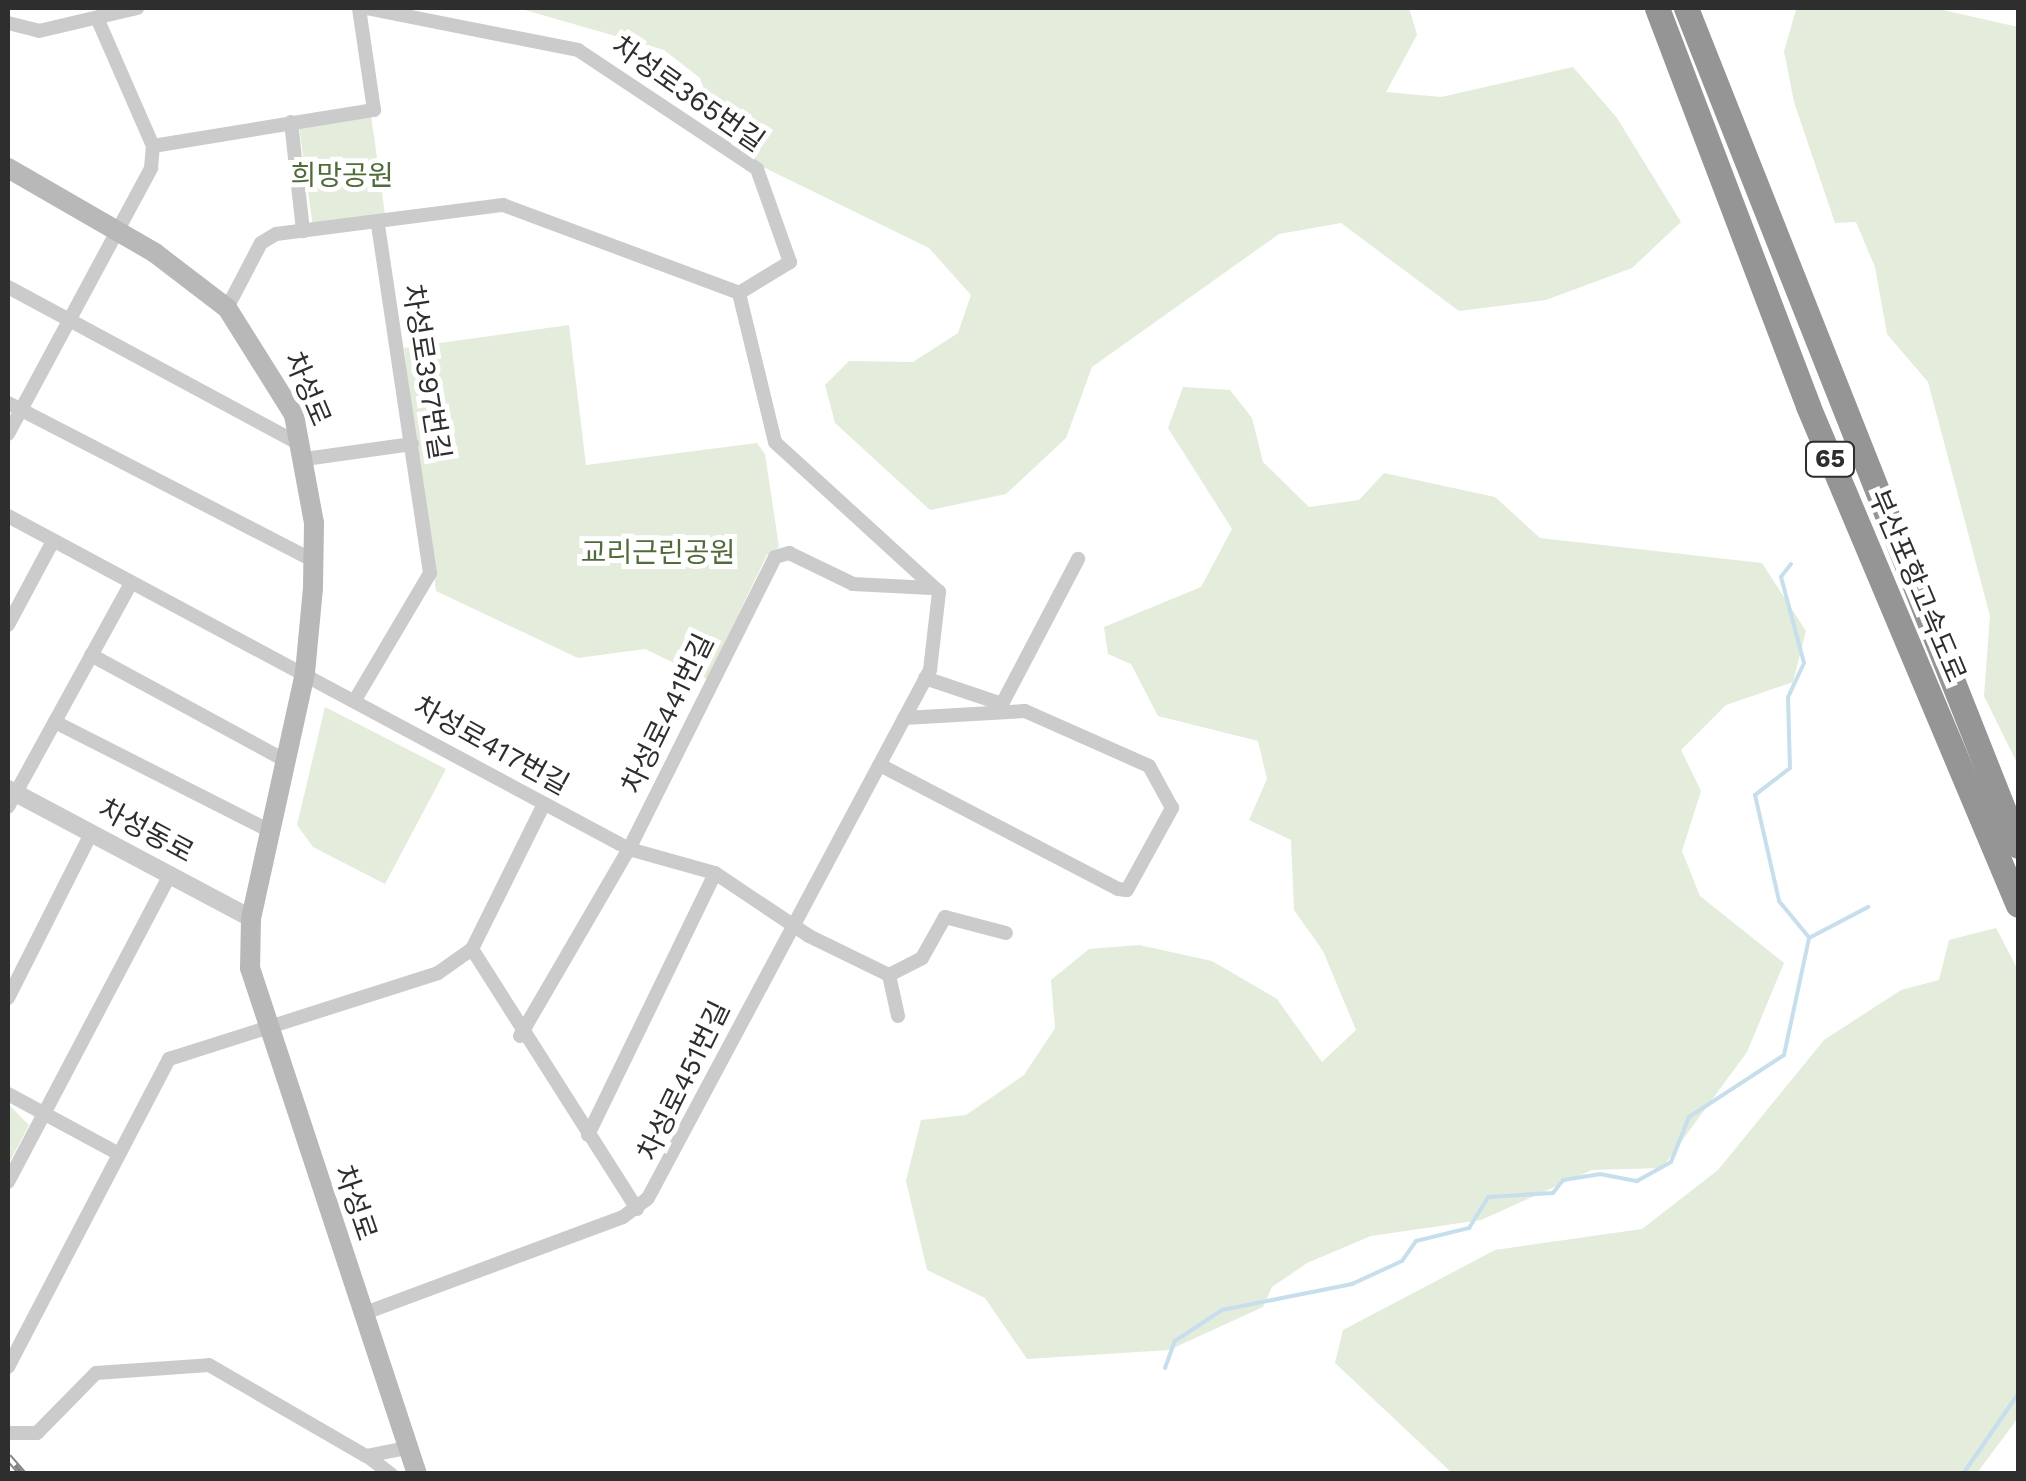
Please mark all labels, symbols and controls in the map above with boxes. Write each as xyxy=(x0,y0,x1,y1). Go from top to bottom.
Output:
street label: 차성로365번길 xyxy=(605,29,771,159)
park label: 희망공원 xyxy=(290,159,394,193)
street label: 차성로397번길 xyxy=(396,282,456,462)
street label: 차성로 xyxy=(276,347,338,431)
road number: 65 xyxy=(1805,439,1855,479)
street label: 부산포항고속도로 xyxy=(1861,485,1973,687)
park label: 교리근린공원 xyxy=(581,536,735,570)
street label: 차성로441번길 xyxy=(615,629,721,799)
street label: 차성로417번길 xyxy=(408,690,574,802)
street label: 차성동로 xyxy=(93,792,199,870)
street label: 차성로451번길 xyxy=(631,996,737,1166)
street label: 차성로 xyxy=(327,1161,383,1245)

